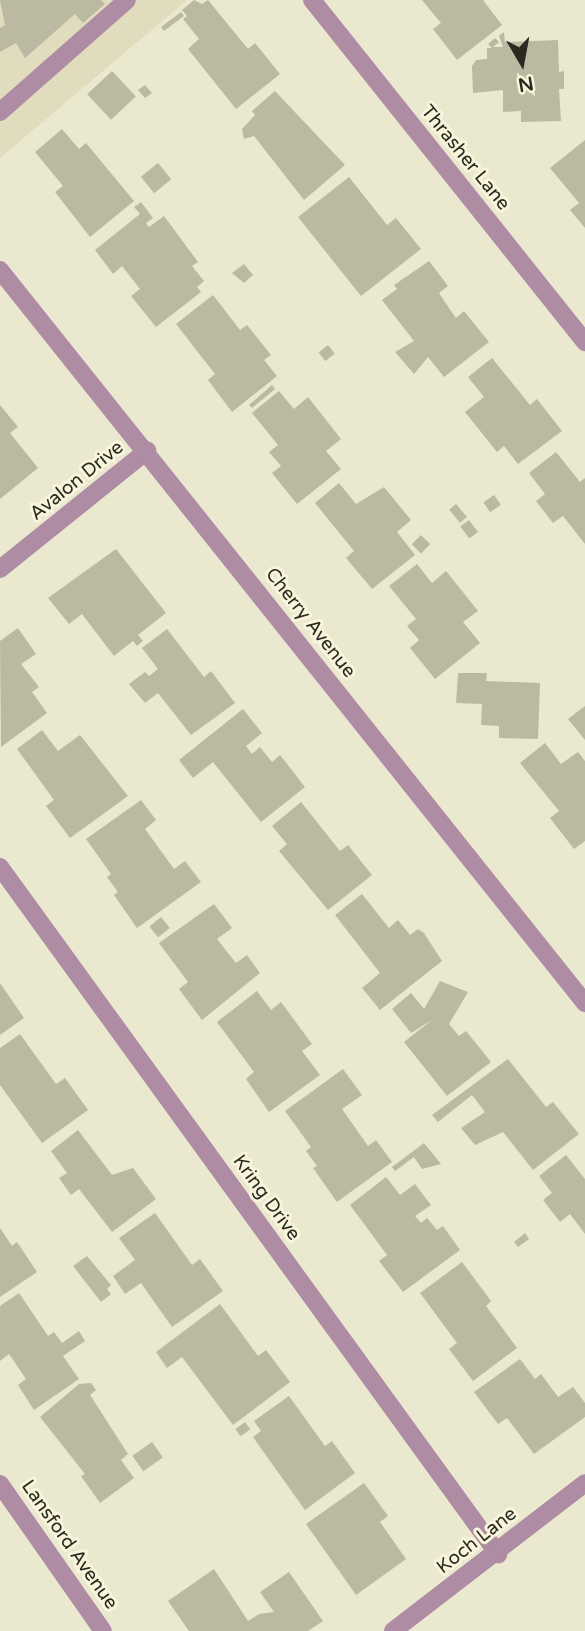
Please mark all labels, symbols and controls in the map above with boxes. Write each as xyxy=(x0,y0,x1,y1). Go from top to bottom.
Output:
north arrow xyxy=(487,28,557,98)
text: N xyxy=(516,72,535,96)
street label: Thrasher Lane xyxy=(416,101,514,215)
street label: Avalon Drive xyxy=(26,436,128,526)
street label: Cherry Avenue xyxy=(260,563,360,683)
street label: Kring Drive xyxy=(227,1151,305,1245)
street label: Lansford Avenue xyxy=(16,1476,122,1614)
street label: Koch Lane xyxy=(433,1503,521,1579)

